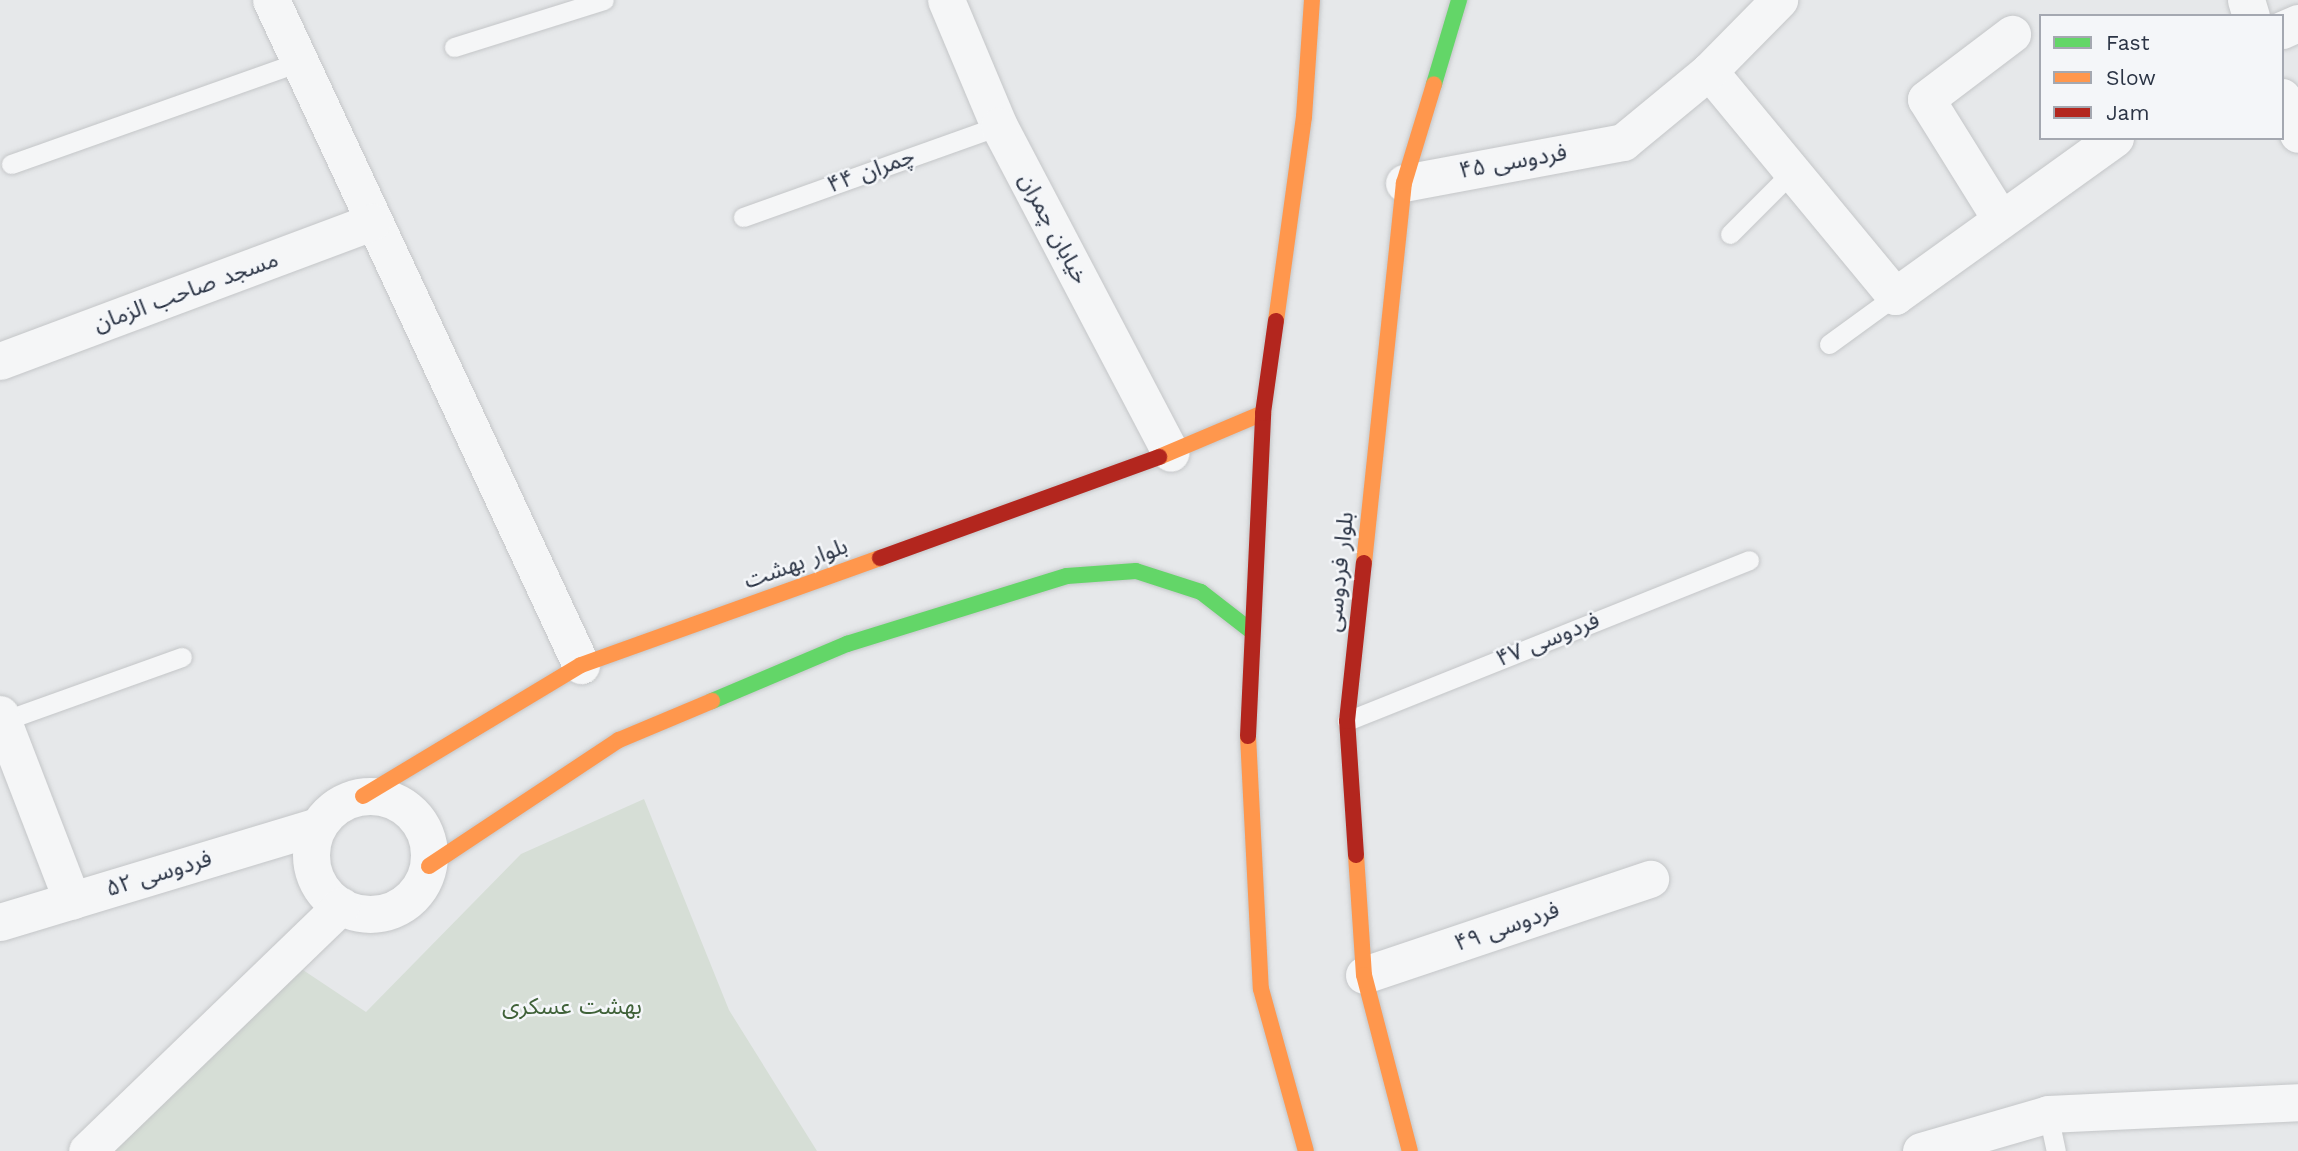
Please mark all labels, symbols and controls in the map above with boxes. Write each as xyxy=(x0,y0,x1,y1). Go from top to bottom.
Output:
legend xyxy=(2039,14,2284,140)
text: Fast xyxy=(2106,30,2150,55)
text: Slow xyxy=(2106,65,2156,90)
text: Jam xyxy=(2106,100,2149,125)
street label: فردوسی ۴۵ xyxy=(1457,139,1569,185)
street label: چمران ۴۴ xyxy=(824,143,918,199)
street label: خیابان چمران xyxy=(1012,169,1094,289)
street label: مسجد صاحب الزمان xyxy=(90,246,282,338)
street label: بلوار فردوسی xyxy=(1320,511,1360,633)
street label: بلوار بهشت xyxy=(740,533,852,595)
street label: فردوسی ۴۷ xyxy=(1492,607,1604,673)
street label: فردوسی ۵۲ xyxy=(103,845,215,903)
street label: فردوسی ۴۹ xyxy=(1451,896,1563,958)
park label: بهشت عسکری xyxy=(502,993,642,1021)

